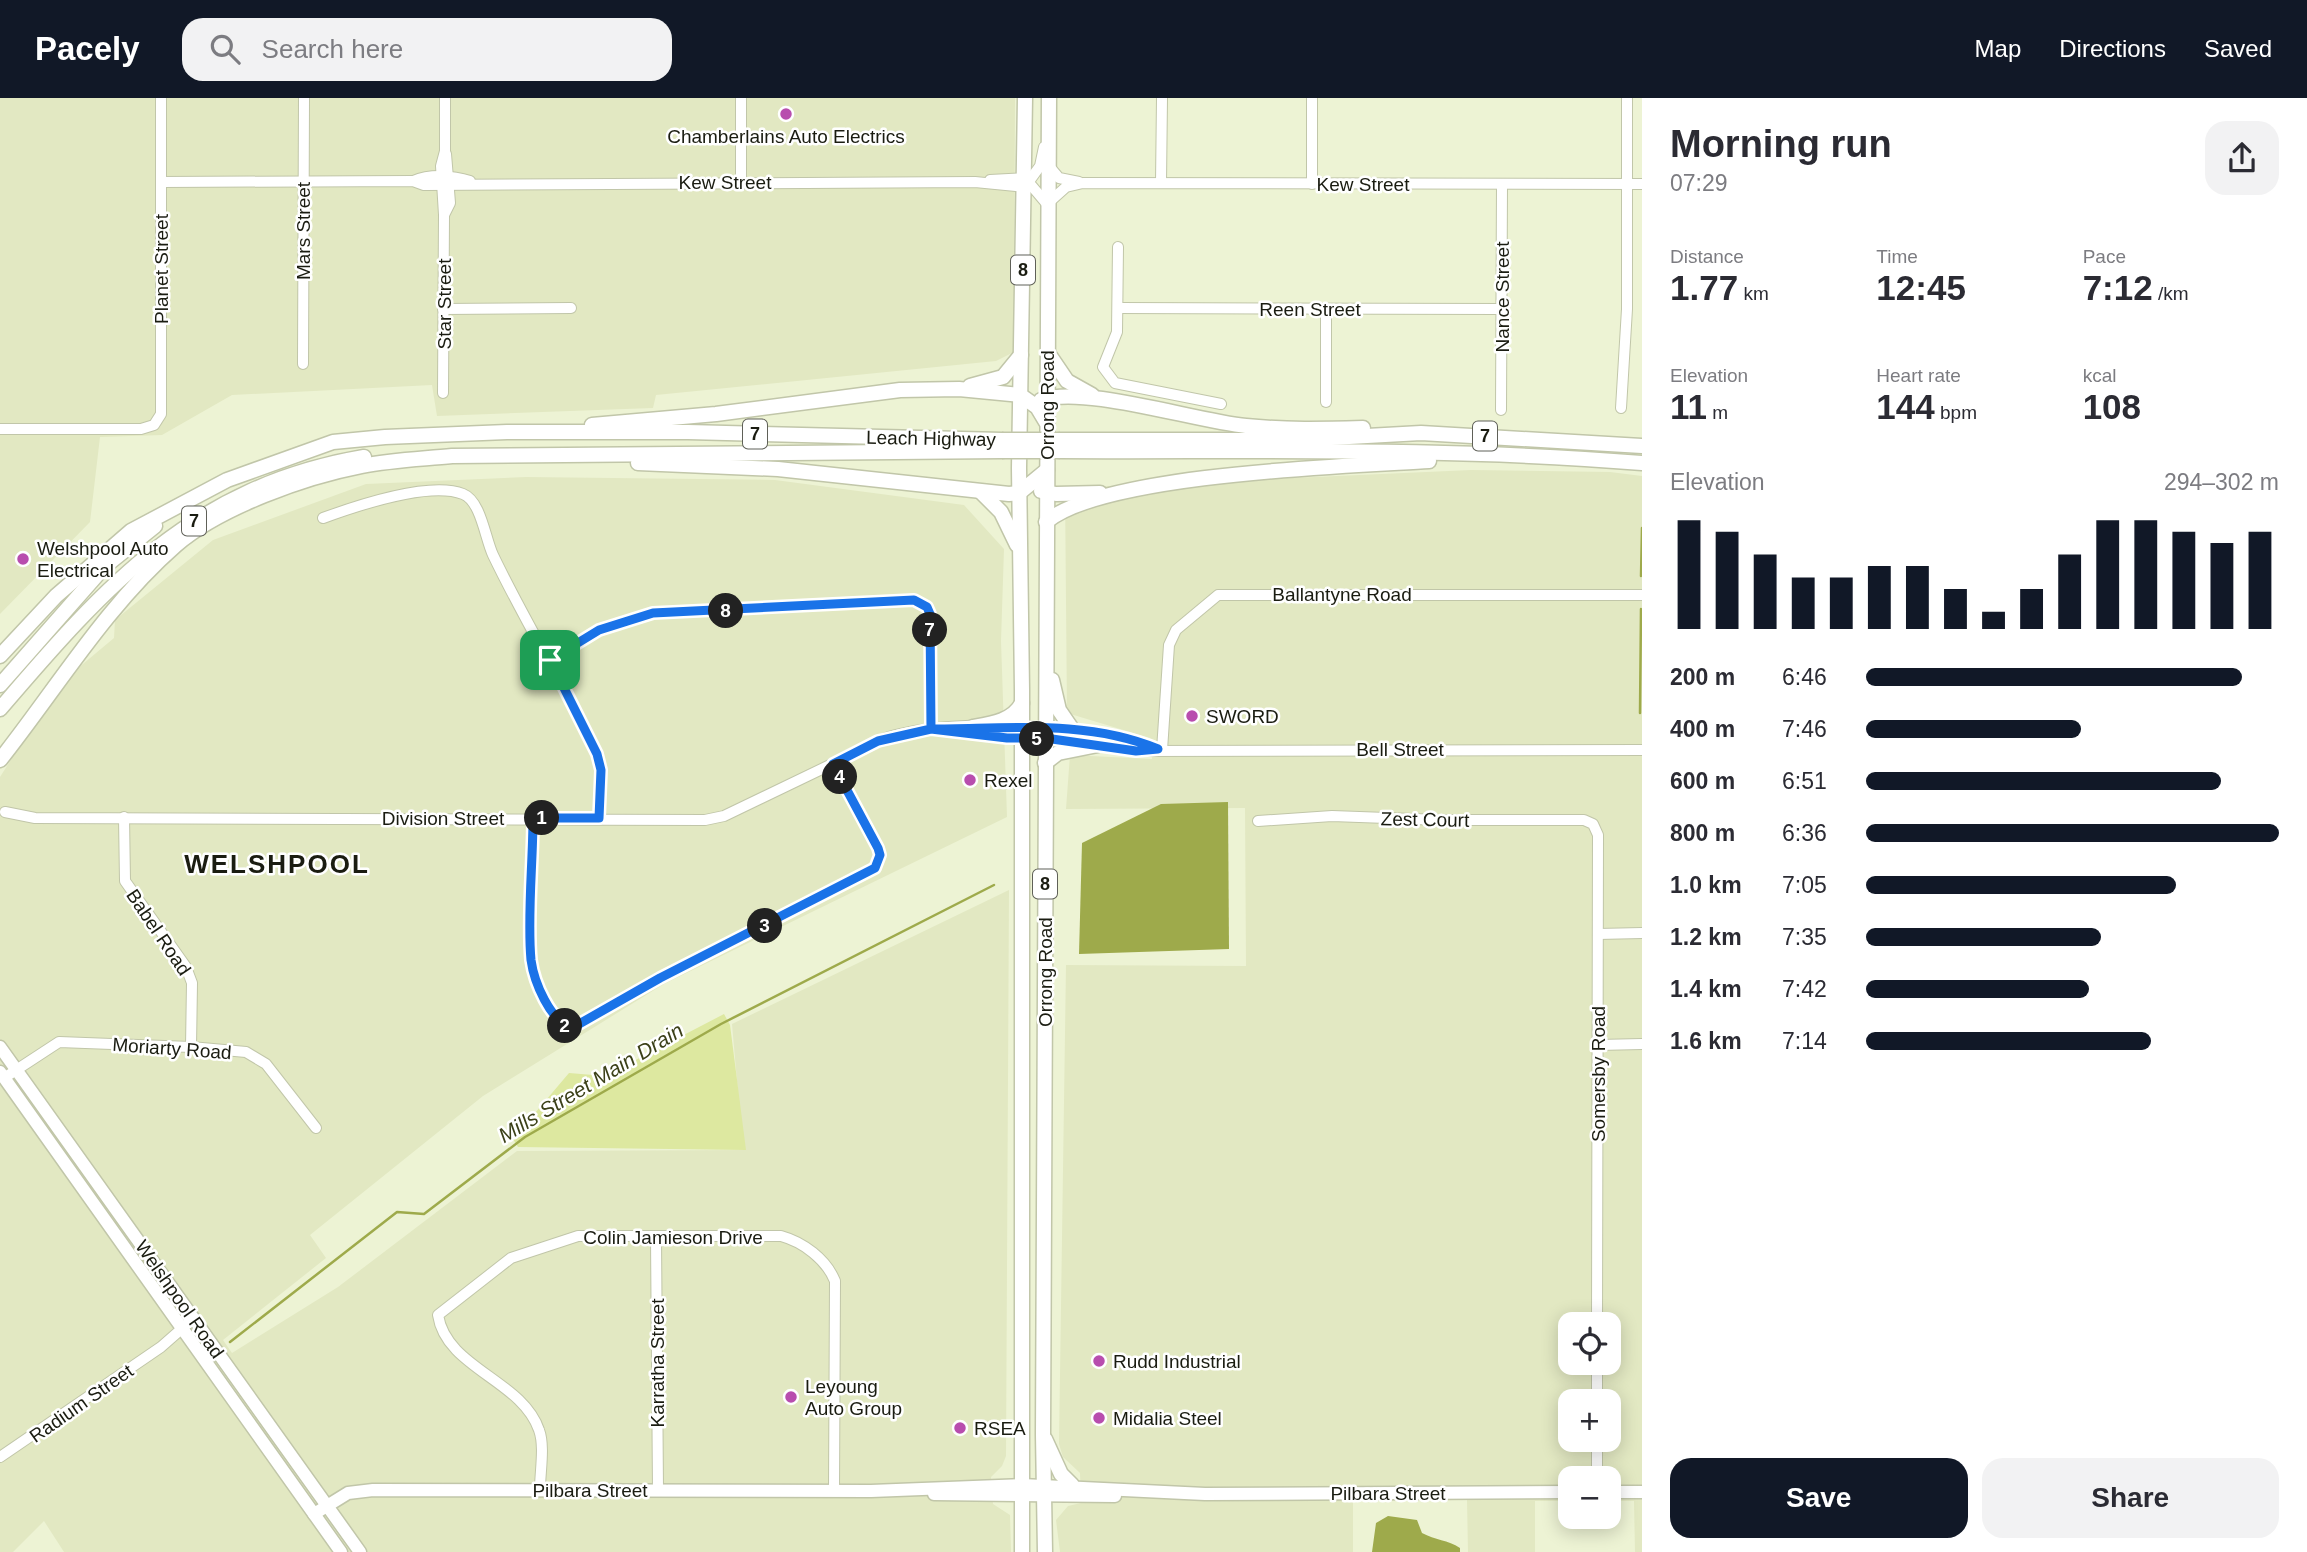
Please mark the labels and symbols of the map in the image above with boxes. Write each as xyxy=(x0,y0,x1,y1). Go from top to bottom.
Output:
marker: Chamberlains Auto Electrics xyxy=(778,106,794,122)
place label: Chamberlains Auto Electrics xyxy=(667,126,905,147)
street label: Kew Street xyxy=(679,172,772,193)
street label: Kew Street xyxy=(1317,174,1410,195)
street label: Mars Street xyxy=(293,181,314,280)
street label: Planet Street xyxy=(151,213,172,324)
street label: Nance Street xyxy=(1492,241,1513,352)
road number: 8 xyxy=(1011,256,1035,285)
street label: Star Street xyxy=(434,258,455,349)
street label: Reen Street xyxy=(1259,299,1361,320)
street label: Orrong Road xyxy=(1037,350,1058,460)
road number: 7 xyxy=(743,420,767,448)
road number: 7 xyxy=(1473,422,1497,450)
street label: Leach Highway xyxy=(866,427,997,450)
road number: 7 xyxy=(182,506,206,536)
place label: Welshpool Auto Electrical xyxy=(37,538,169,581)
marker: Welshpool Auto Electrical xyxy=(15,551,31,567)
street label: Ballantyne Road xyxy=(1272,584,1412,605)
pin: 8 xyxy=(708,594,744,628)
pin: 7 xyxy=(912,612,948,648)
pin xyxy=(520,630,580,690)
place label: SWORD xyxy=(1206,706,1279,727)
marker: SWORD xyxy=(1184,708,1200,724)
pin: 5 xyxy=(1020,722,1054,756)
street label: Bell Street xyxy=(1356,739,1445,760)
pin: 4 xyxy=(822,760,858,794)
place label: Rexel xyxy=(984,770,1033,791)
marker: Rexel xyxy=(962,772,978,788)
pin: 1 xyxy=(524,800,560,836)
street label: Division Street xyxy=(382,808,505,829)
street label: Zest Court xyxy=(1380,808,1470,831)
district label: WELSHPOOL xyxy=(184,849,370,879)
road number: 8 xyxy=(1033,870,1057,898)
street label: Babel Road xyxy=(122,885,195,979)
pin: 3 xyxy=(748,908,782,944)
street label: Orrong Road xyxy=(1035,917,1056,1027)
street label: Somersby Road xyxy=(1588,1006,1609,1142)
pin: 2 xyxy=(548,1009,582,1044)
water label: Mills Street Main Drain xyxy=(494,1018,687,1147)
street label: Moriarty Road xyxy=(112,1034,232,1063)
street label: Colin Jamieson Drive xyxy=(583,1227,763,1248)
street label: Welshpool Road xyxy=(131,1236,228,1362)
street label: Karratha Street xyxy=(647,1298,668,1427)
place label: Rudd Industrial xyxy=(1113,1351,1241,1372)
marker: Rudd Industrial xyxy=(1091,1353,1107,1369)
street label: Radium Street xyxy=(26,1360,138,1447)
place label: Leyoung Auto Group xyxy=(805,1376,902,1419)
marker: Leyoung Auto Group xyxy=(783,1389,799,1405)
place label: Midalia Steel xyxy=(1113,1408,1222,1429)
marker: Midalia Steel xyxy=(1091,1410,1107,1426)
place label: RSEA xyxy=(974,1418,1026,1439)
marker: RSEA xyxy=(952,1420,968,1436)
street label: Pilbara Street xyxy=(532,1480,648,1501)
street label: Pilbara Street xyxy=(1330,1483,1446,1504)

